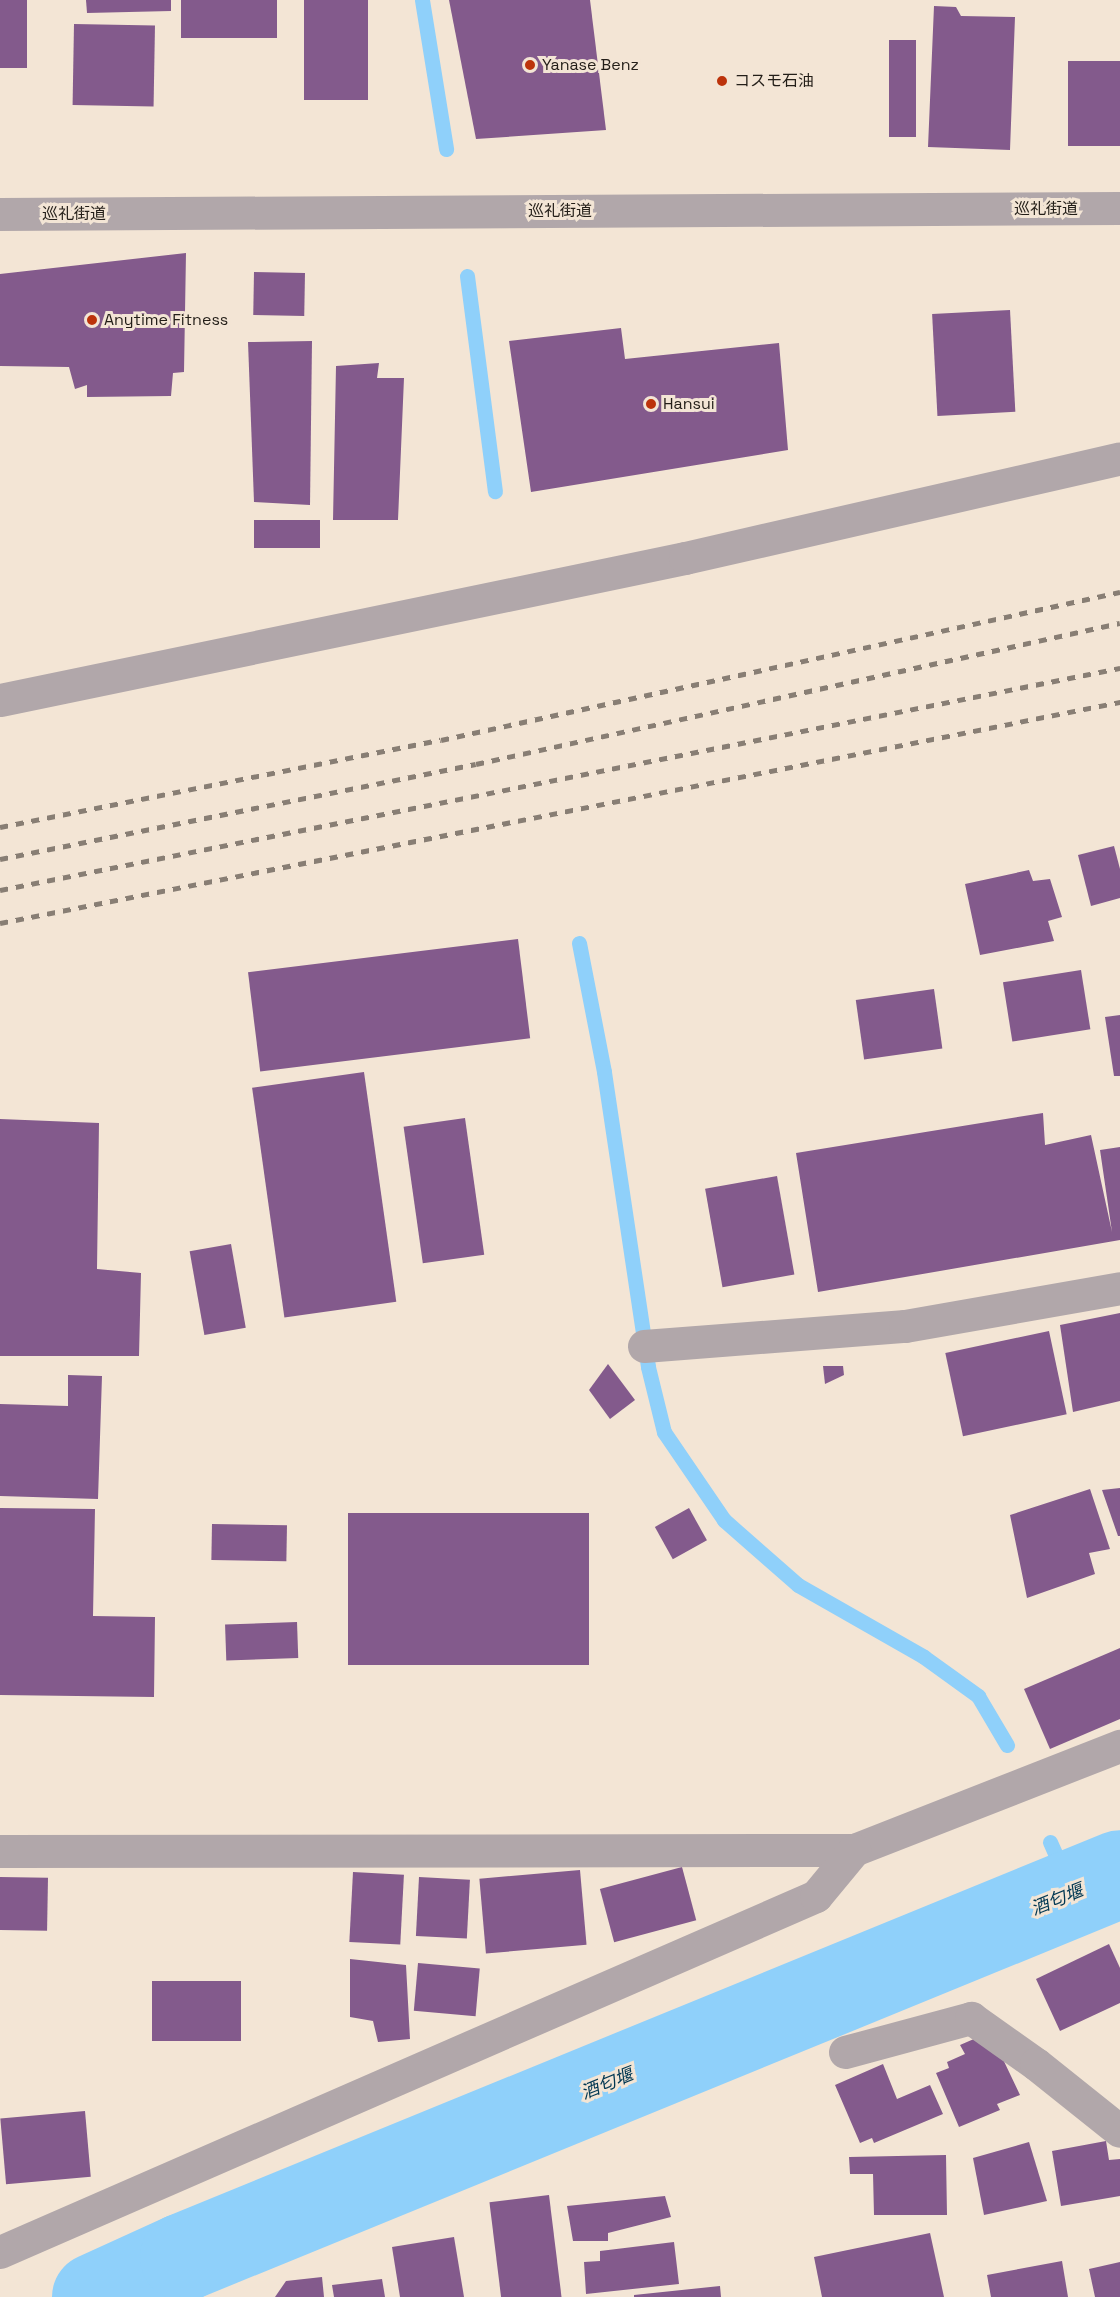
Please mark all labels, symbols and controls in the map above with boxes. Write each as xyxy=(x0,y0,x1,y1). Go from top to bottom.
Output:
place label: Yanase Benz xyxy=(542,55,639,75)
marker: Yanase Benz xyxy=(523,58,537,72)
place label: コスモ石油 xyxy=(734,71,814,91)
marker: コスモ石油 xyxy=(715,74,729,88)
street label: 巡礼街道 xyxy=(1014,199,1078,219)
street label: 巡礼街道 xyxy=(528,201,592,221)
street label: 巡礼街道 xyxy=(42,204,106,224)
place label: Anytime Fitness xyxy=(104,310,228,330)
marker: Anytime Fitness xyxy=(85,313,99,327)
place label: Hansui xyxy=(663,394,715,414)
marker: Hansui xyxy=(644,397,658,411)
water label: 酒匂堰 xyxy=(1028,1880,1086,1920)
water label: 酒匂堰 xyxy=(578,2064,636,2104)

